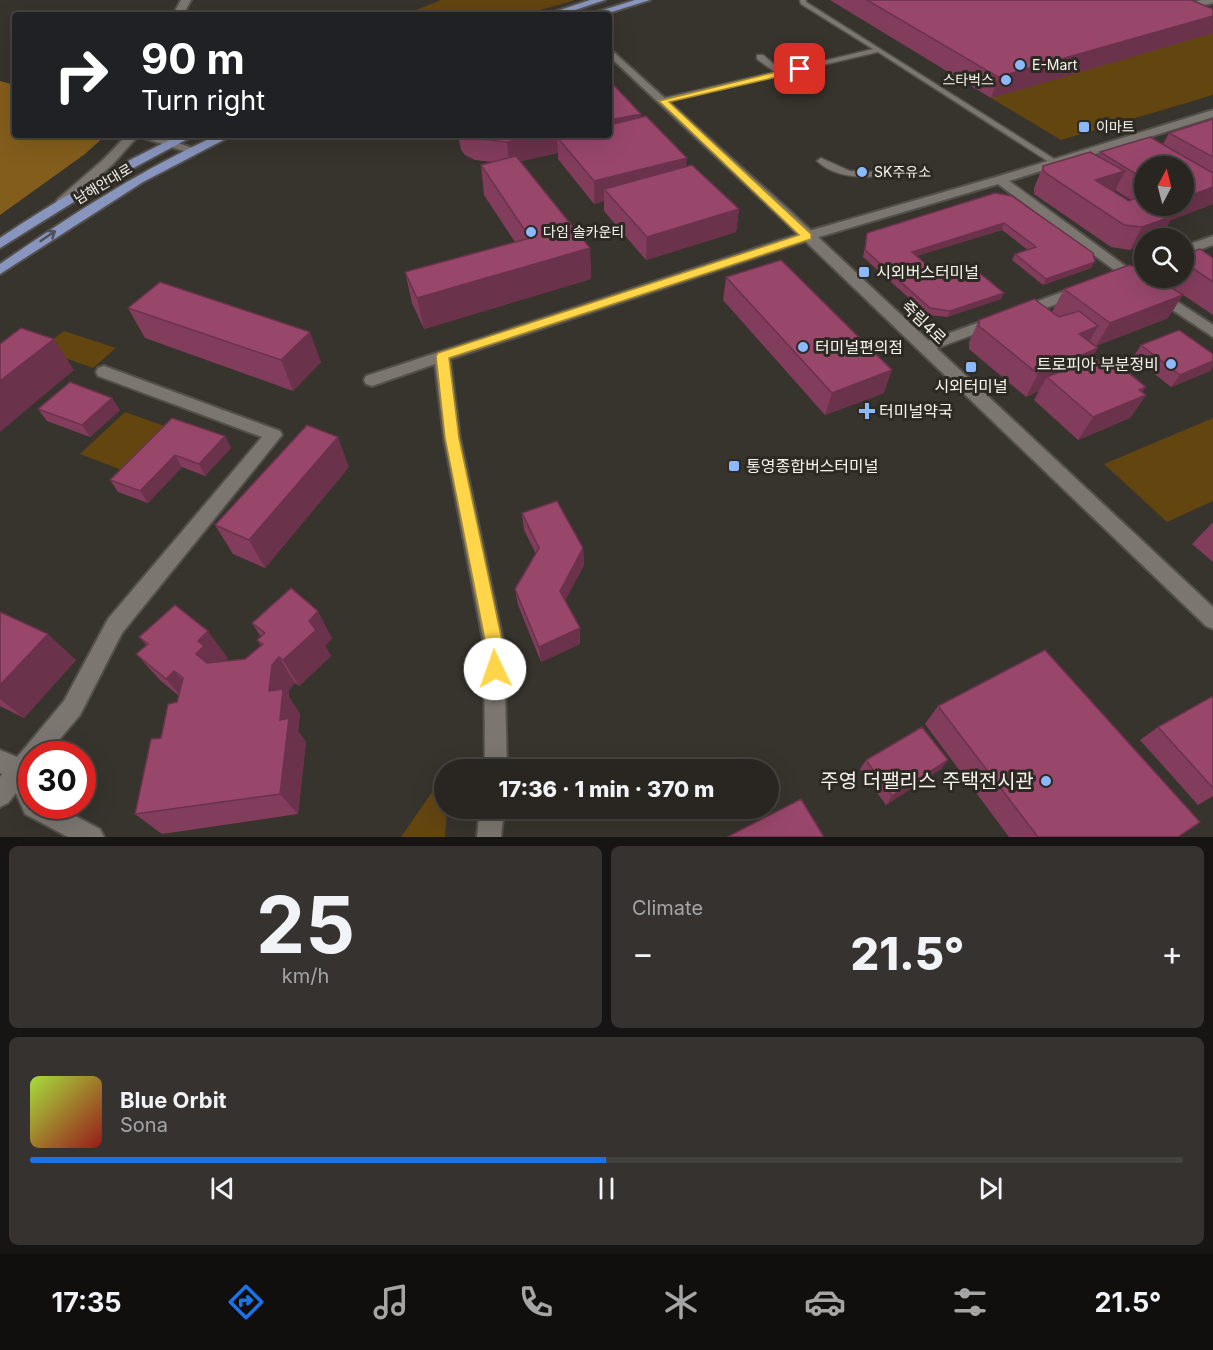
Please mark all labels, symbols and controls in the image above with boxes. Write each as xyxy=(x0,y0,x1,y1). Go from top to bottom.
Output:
text: 90 m xyxy=(141,33,245,84)
icon: right xyxy=(42,36,120,114)
pin xyxy=(774,43,825,94)
icon: arrive xyxy=(783,52,816,85)
place label: E-Mart xyxy=(1032,56,1078,73)
marker: E-Mart xyxy=(1013,58,1027,72)
place label: 스타벅스 xyxy=(942,71,994,88)
marker: 스타벅스 xyxy=(999,73,1013,87)
text: Turn right xyxy=(141,84,265,117)
place label: 이마트 xyxy=(1096,118,1135,135)
marker: 이마트 xyxy=(1077,120,1091,134)
north arrow xyxy=(1134,156,1194,216)
map controls xyxy=(1134,156,1194,288)
street label: 남해안대로 xyxy=(71,160,135,207)
place label: SK주유소 xyxy=(874,163,931,180)
marker: SK주유소 xyxy=(855,165,869,179)
place label: 다임 솔카운티 xyxy=(543,223,624,240)
marker: 다임 솔카운티 xyxy=(524,225,538,239)
button: search xyxy=(1134,228,1194,288)
one-way arrow xyxy=(40,230,57,243)
place label: 시외버스터미널 xyxy=(876,262,979,282)
marker: 시외버스터미널 xyxy=(857,265,871,279)
street label: 죽림4로 xyxy=(897,296,951,348)
place label: 터미널편의점 xyxy=(815,337,903,357)
marker: 터미널편의점 xyxy=(796,340,810,354)
place label: 트로피아 부분정비 xyxy=(1037,354,1159,374)
marker: 트로피아 부분정비 xyxy=(1164,357,1178,371)
marker: 시외터미널 xyxy=(964,360,978,374)
place label: 시외터미널 xyxy=(934,376,1008,396)
place label: 터미널약국 xyxy=(879,401,953,421)
marker: 터미널약국 xyxy=(860,404,874,418)
place label: 통영종합버스터미널 xyxy=(746,456,878,476)
marker: 통영종합버스터미널 xyxy=(727,459,741,473)
position arrow xyxy=(463,637,527,701)
speed limit sign: 30 xyxy=(18,741,96,819)
place label: 주영 더팰리스 주택전시관 xyxy=(820,769,1034,793)
marker: 주영 더팰리스 주택전시관 xyxy=(1039,774,1053,788)
text: 17:36 · 1 min · 370 m xyxy=(498,776,715,802)
text: 25 xyxy=(256,877,355,972)
text: Climate xyxy=(632,896,703,920)
text: 21.5° xyxy=(850,926,965,981)
text: − xyxy=(632,933,654,973)
text: + xyxy=(1161,933,1183,973)
text: km/h xyxy=(282,964,329,988)
text: Blue Orbit xyxy=(120,1087,227,1113)
text: Sona xyxy=(120,1113,168,1137)
icon: previous xyxy=(206,1172,239,1205)
icon: pause xyxy=(590,1172,623,1205)
icon: next xyxy=(974,1172,1007,1205)
icon: directions xyxy=(225,1281,267,1323)
icon: music xyxy=(370,1281,412,1323)
icon: phone xyxy=(515,1281,557,1323)
icon: climate xyxy=(660,1281,702,1323)
icon: car xyxy=(804,1281,846,1323)
icon: filters xyxy=(949,1281,991,1323)
text: 17:35 xyxy=(51,1286,122,1319)
text: 21.5° xyxy=(1094,1286,1161,1319)

